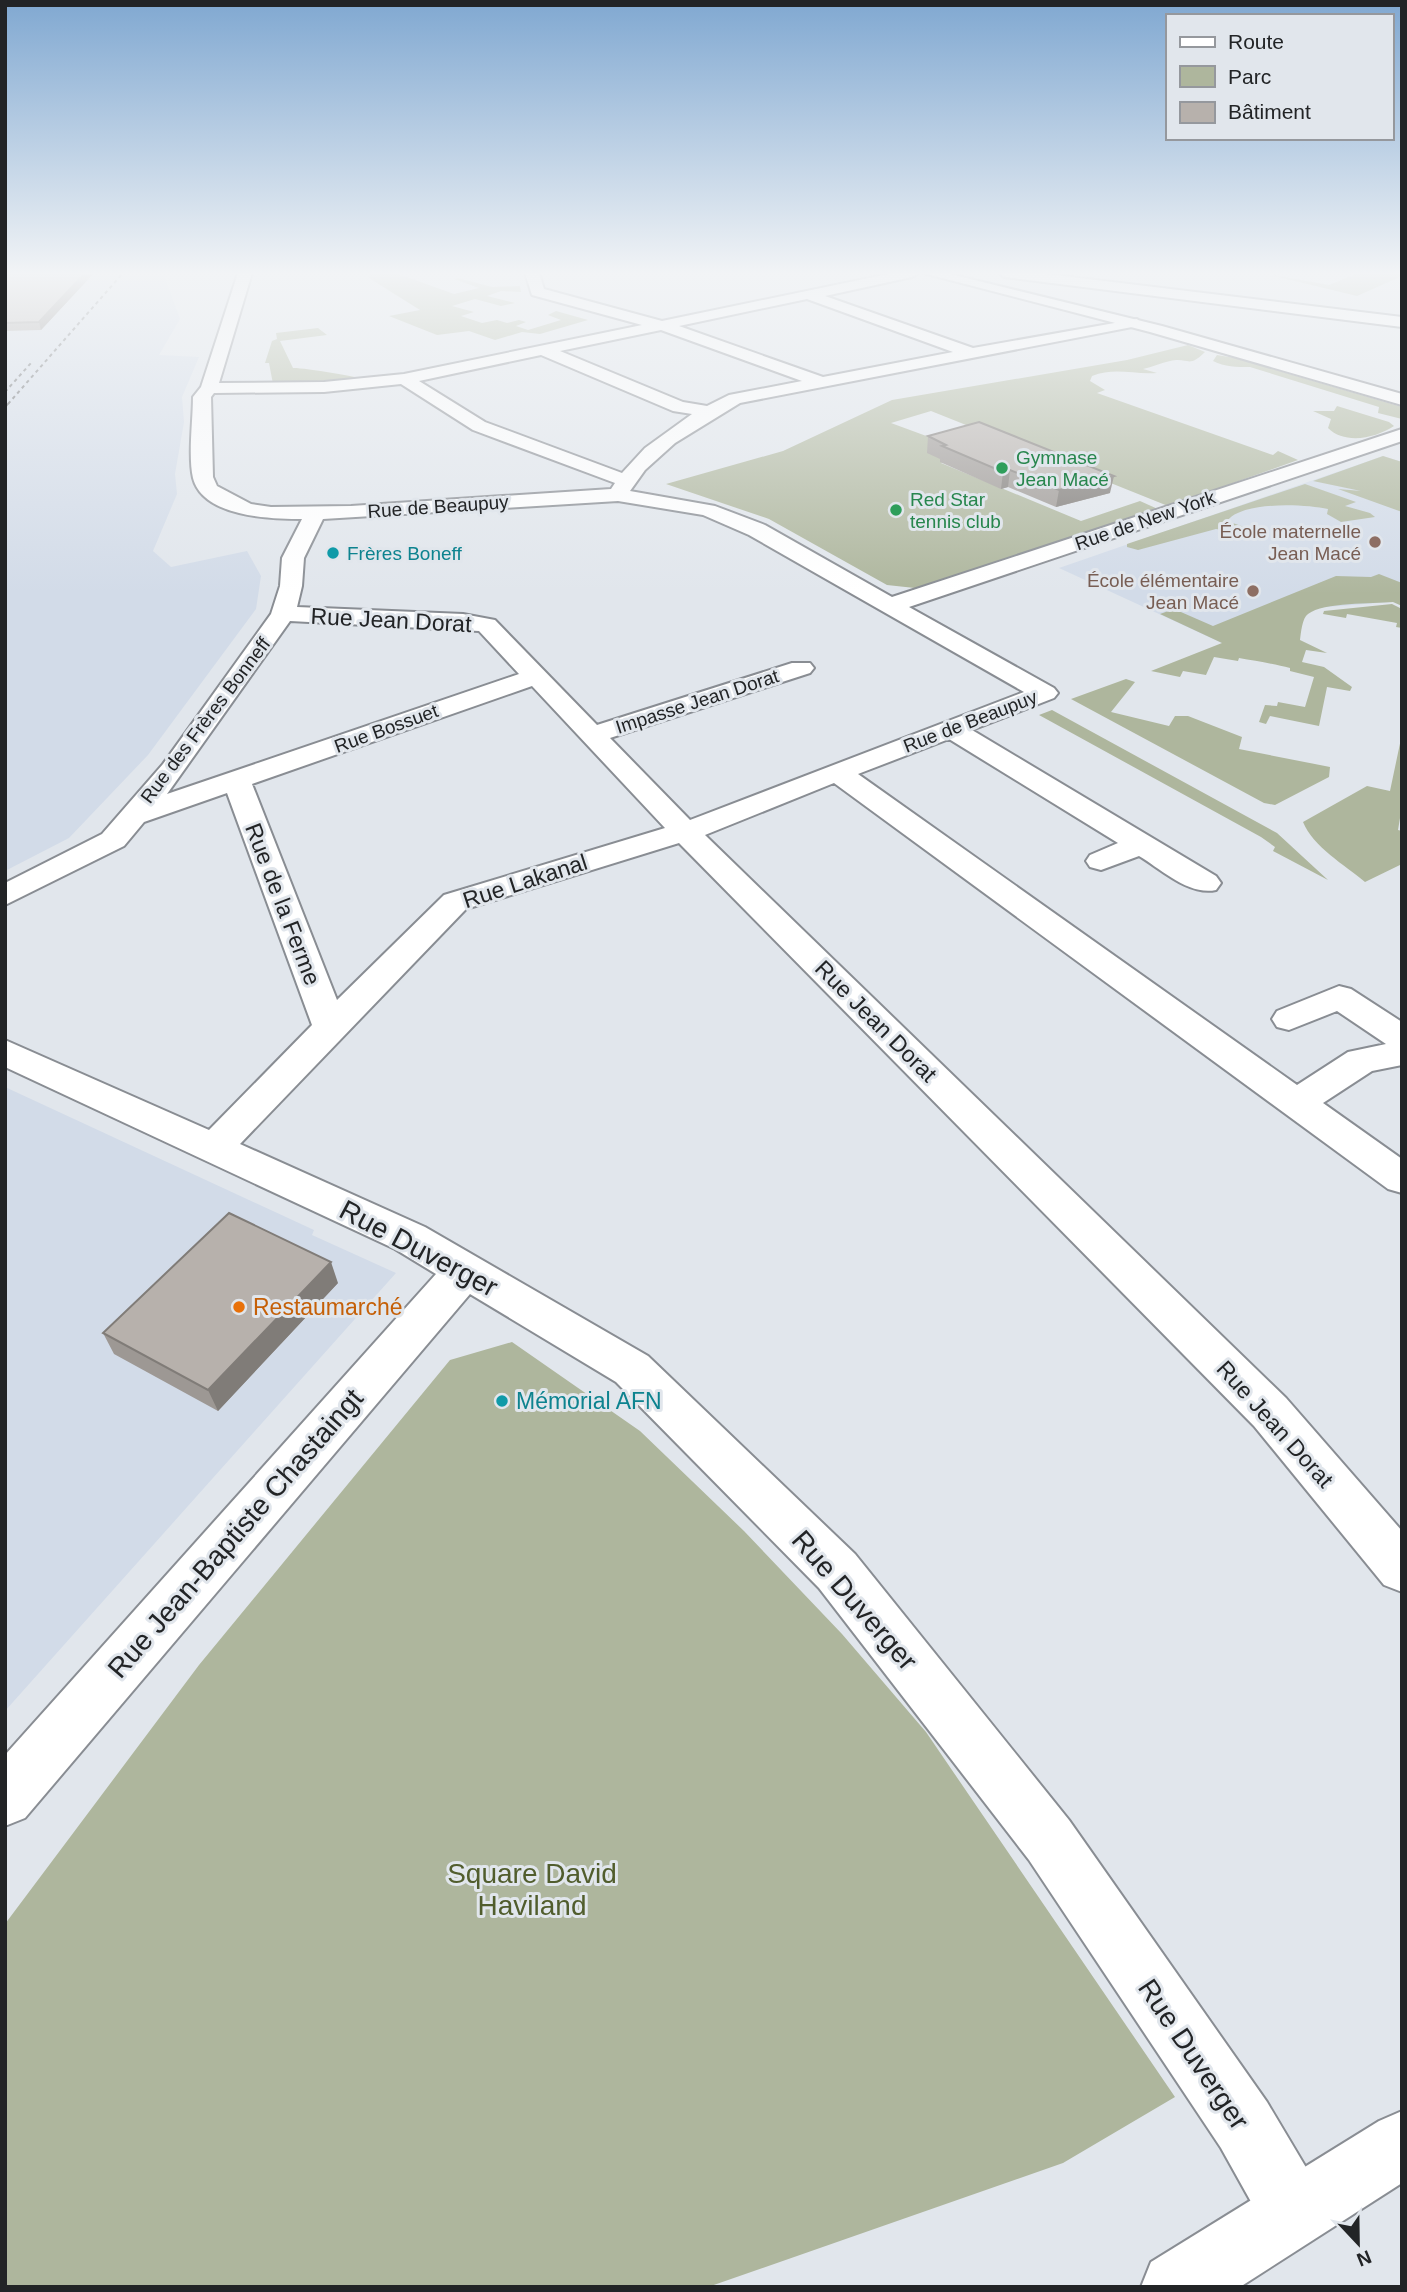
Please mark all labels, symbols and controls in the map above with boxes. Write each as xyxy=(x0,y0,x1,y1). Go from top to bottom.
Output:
legend xyxy=(1166,14,1393,140)
text: Route xyxy=(1228,30,1284,53)
text: Parc xyxy=(1228,65,1271,88)
text: Bâtiment xyxy=(1228,100,1311,123)
place label: Gymnase Jean Macé xyxy=(1016,447,1109,490)
marker: Gymnase Jean Macé xyxy=(994,460,1010,476)
street label: Rue de New York xyxy=(1072,486,1218,554)
place label: Red Star tennis club xyxy=(910,489,1001,532)
street label: Rue de Beaupuy xyxy=(367,491,510,522)
marker: Red Star tennis club xyxy=(888,502,904,518)
place label: École maternelle Jean Macé xyxy=(1219,521,1361,564)
marker: École maternelle Jean Macé xyxy=(1367,534,1383,550)
place label: Frères Boneff xyxy=(347,543,462,564)
marker: Frères Boneff xyxy=(325,545,341,561)
place label: École élémentaire Jean Macé xyxy=(1087,570,1239,613)
marker: École élémentaire Jean Macé xyxy=(1245,583,1261,599)
street label: Rue Jean Dorat xyxy=(310,603,473,637)
street label: Rue des Frères Bonneff xyxy=(136,633,275,807)
street label: Impasse Jean Dorat xyxy=(613,665,782,738)
street label: Rue de Beaupuy xyxy=(900,686,1040,757)
street label: Rue Bossuet xyxy=(331,700,442,757)
street label: Rue de la Ferme xyxy=(240,819,326,989)
street label: Rue Lakanal xyxy=(460,849,590,913)
street label: Rue Jean Dorat xyxy=(810,955,943,1088)
street label: Rue Duverger xyxy=(335,1194,503,1303)
place label: Restaumarché xyxy=(253,1294,403,1320)
marker: Restaumarché xyxy=(231,1299,247,1315)
street label: Rue Jean Dorat xyxy=(1211,1355,1339,1493)
street label: Rue Jean-Baptiste Chastaingt xyxy=(102,1383,369,1684)
place label: Mémorial AFN xyxy=(516,1388,662,1414)
marker: Mémorial AFN xyxy=(494,1393,510,1409)
street label: Rue Duverger xyxy=(786,1524,924,1676)
park label: Square David Haviland xyxy=(447,1858,617,1921)
street label: Rue Duverger xyxy=(1132,1973,1255,2135)
north arrow xyxy=(1323,2208,1393,2278)
text: N xyxy=(1354,2246,1374,2271)

